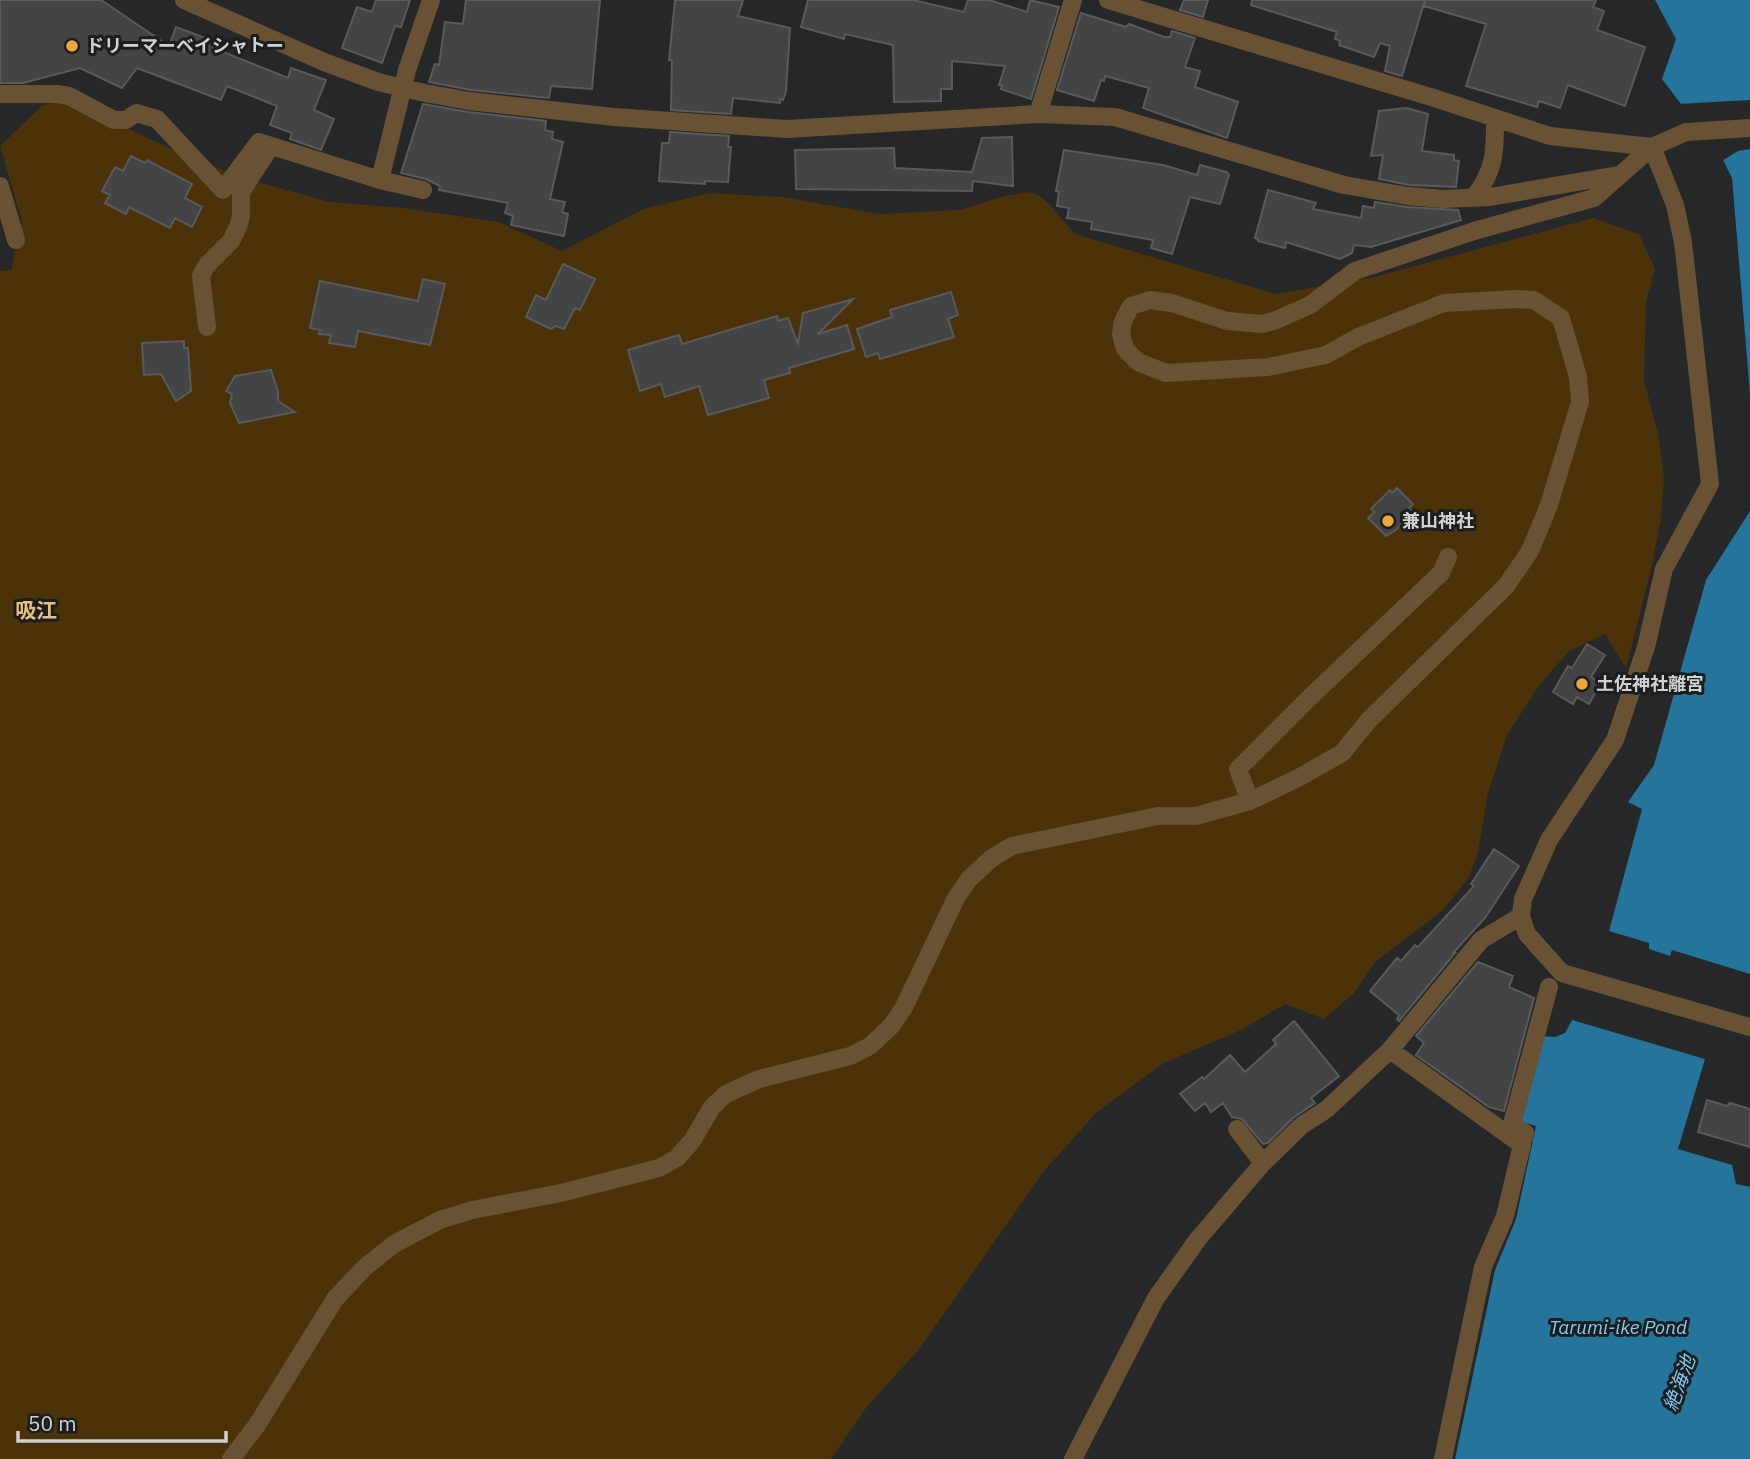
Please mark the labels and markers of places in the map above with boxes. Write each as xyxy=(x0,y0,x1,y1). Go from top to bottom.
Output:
place label: ドリーマーベイシャトー xyxy=(86,34,284,57)
marker: ドリーマーベイシャトー xyxy=(64,38,80,54)
place label: 兼山神社 xyxy=(1402,509,1474,532)
marker: 兼山神社 xyxy=(1380,513,1396,529)
place label: 土佐神社離宮 xyxy=(1596,672,1704,695)
marker: 土佐神社離宮 xyxy=(1574,676,1590,692)

